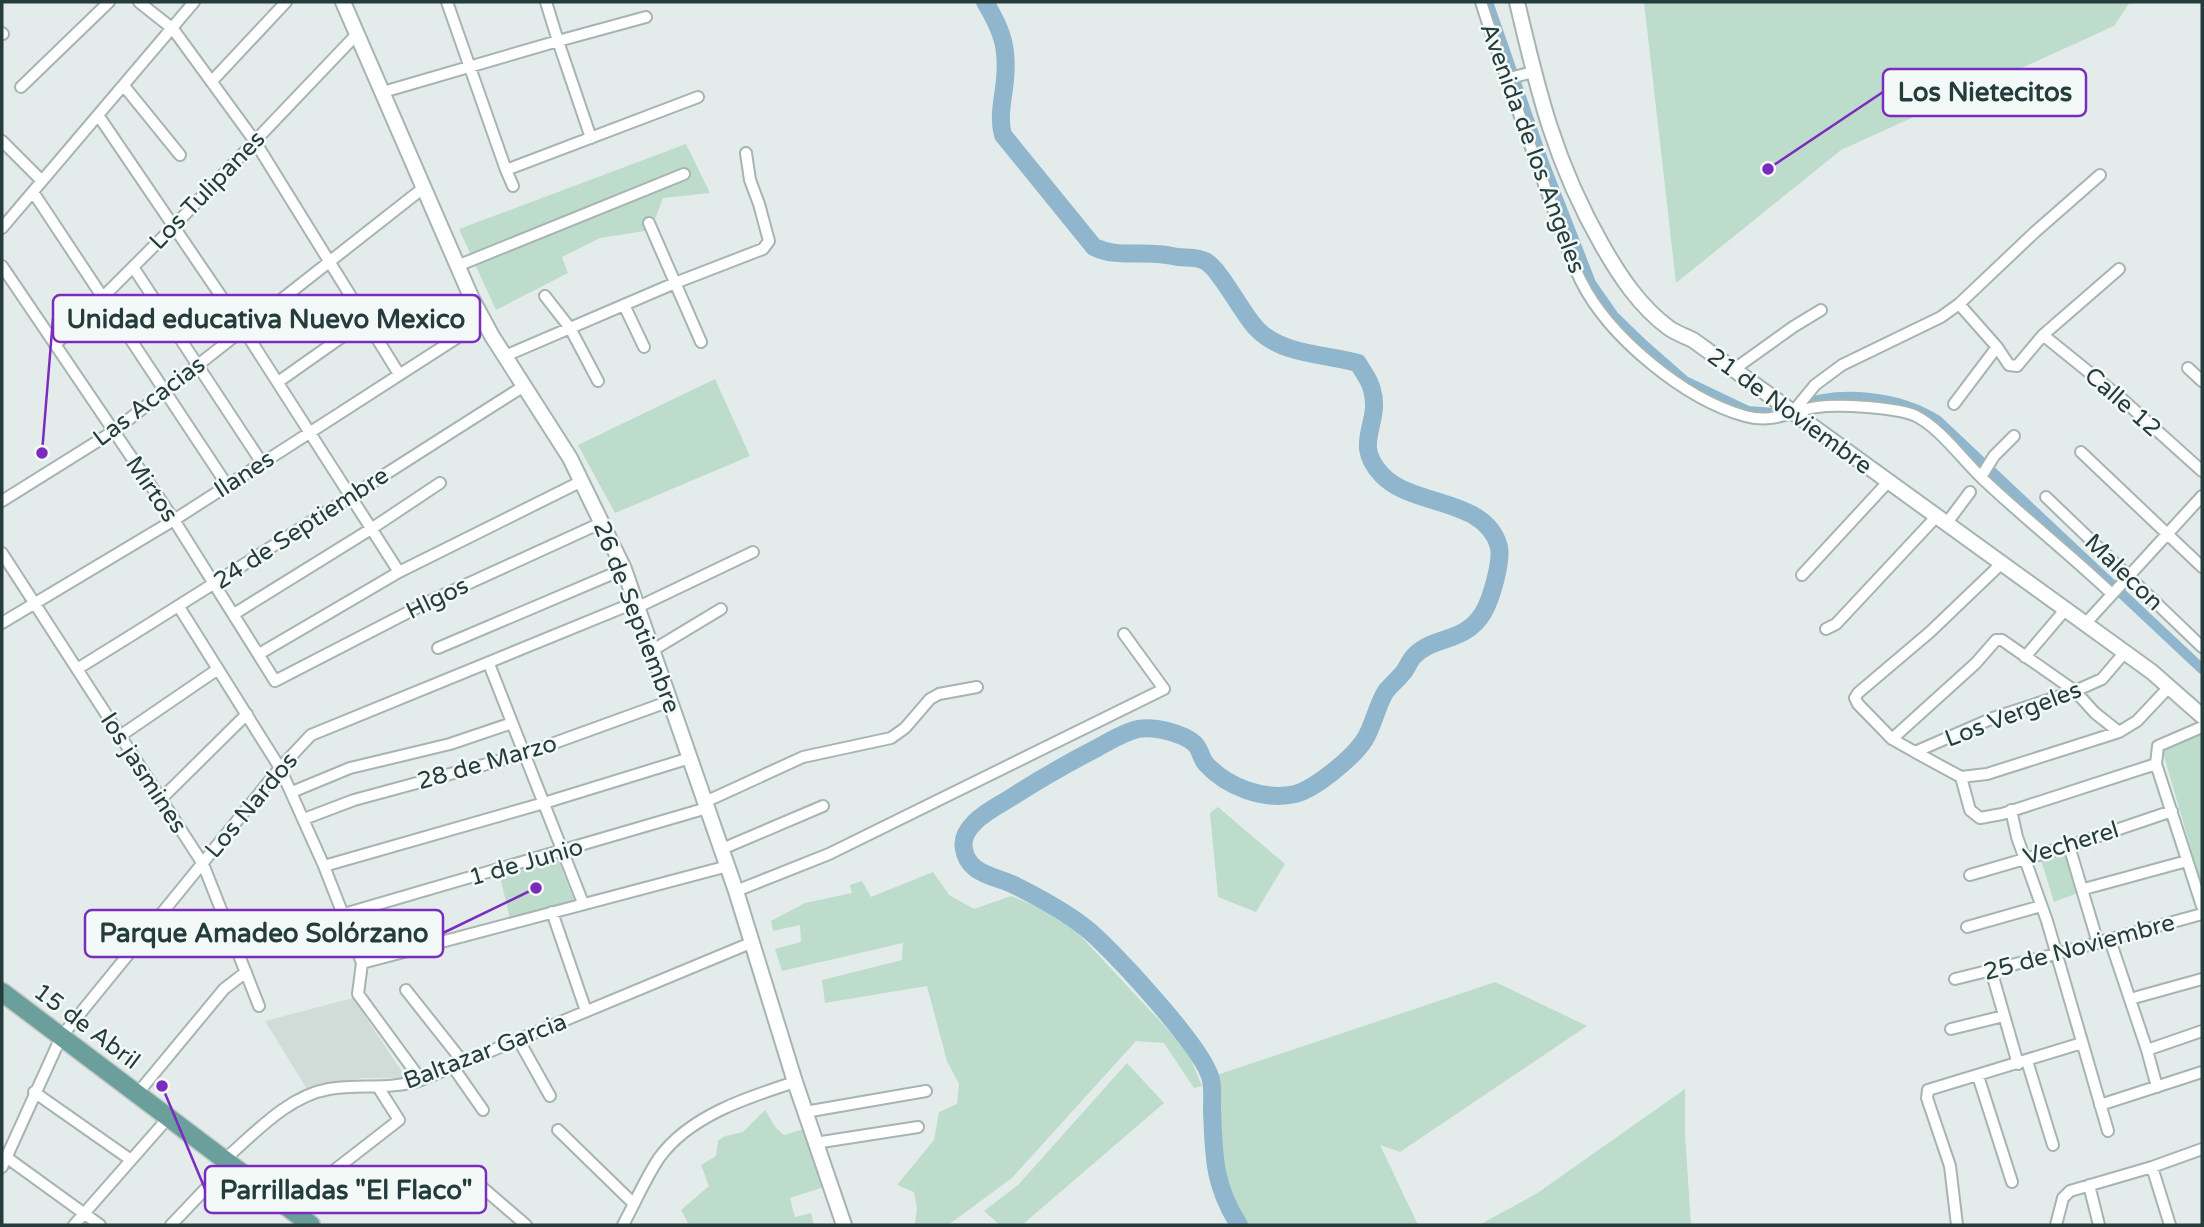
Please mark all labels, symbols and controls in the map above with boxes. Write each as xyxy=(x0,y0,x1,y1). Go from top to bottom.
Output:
street label: Avenida de los Angeles xyxy=(1474,19,1591,277)
callout: Los Nietecitos xyxy=(1883,69,2086,116)
text: Los Nietecitos xyxy=(1898,77,2072,108)
street label: Los Tulipanes xyxy=(143,125,271,256)
callout: Unidad educativa Nuevo Mexico xyxy=(53,295,480,342)
text: Unidad educativa Nuevo Mexico xyxy=(67,304,466,335)
street label: 21 de Noviembre xyxy=(1702,342,1878,481)
street label: Las Acacias xyxy=(88,350,211,453)
street label: Calle 12 xyxy=(2078,361,2167,444)
street label: Ilanes xyxy=(209,444,280,504)
street label: Mirtos xyxy=(119,451,184,528)
street label: 24 de Septiembre xyxy=(208,461,394,596)
street label: 26 de Septiembre xyxy=(587,517,686,717)
street label: Malecon xyxy=(2078,528,2169,617)
street label: HIgos xyxy=(401,571,473,626)
street label: Los Vergeles xyxy=(1941,675,2085,754)
street label: los jasmines xyxy=(94,708,193,839)
street label: 28 de Marzo xyxy=(414,729,560,796)
street label: Los Nardos xyxy=(199,747,304,864)
street label: Vecherel xyxy=(2020,815,2122,872)
street label: 1 de Junio xyxy=(466,832,586,893)
street label: 25 de Noviembre xyxy=(1980,908,2178,987)
callout: Parque Amadeo Solórzano xyxy=(85,910,443,957)
text: Parque Amadeo Solórzano xyxy=(99,918,429,949)
street label: 15 de Abril xyxy=(28,977,146,1076)
street label: Baltazar Garcia xyxy=(400,1007,571,1096)
callout: Parrilladas "El Flaco" xyxy=(205,1166,486,1213)
text: Parrilladas "El Flaco" xyxy=(220,1175,472,1206)

